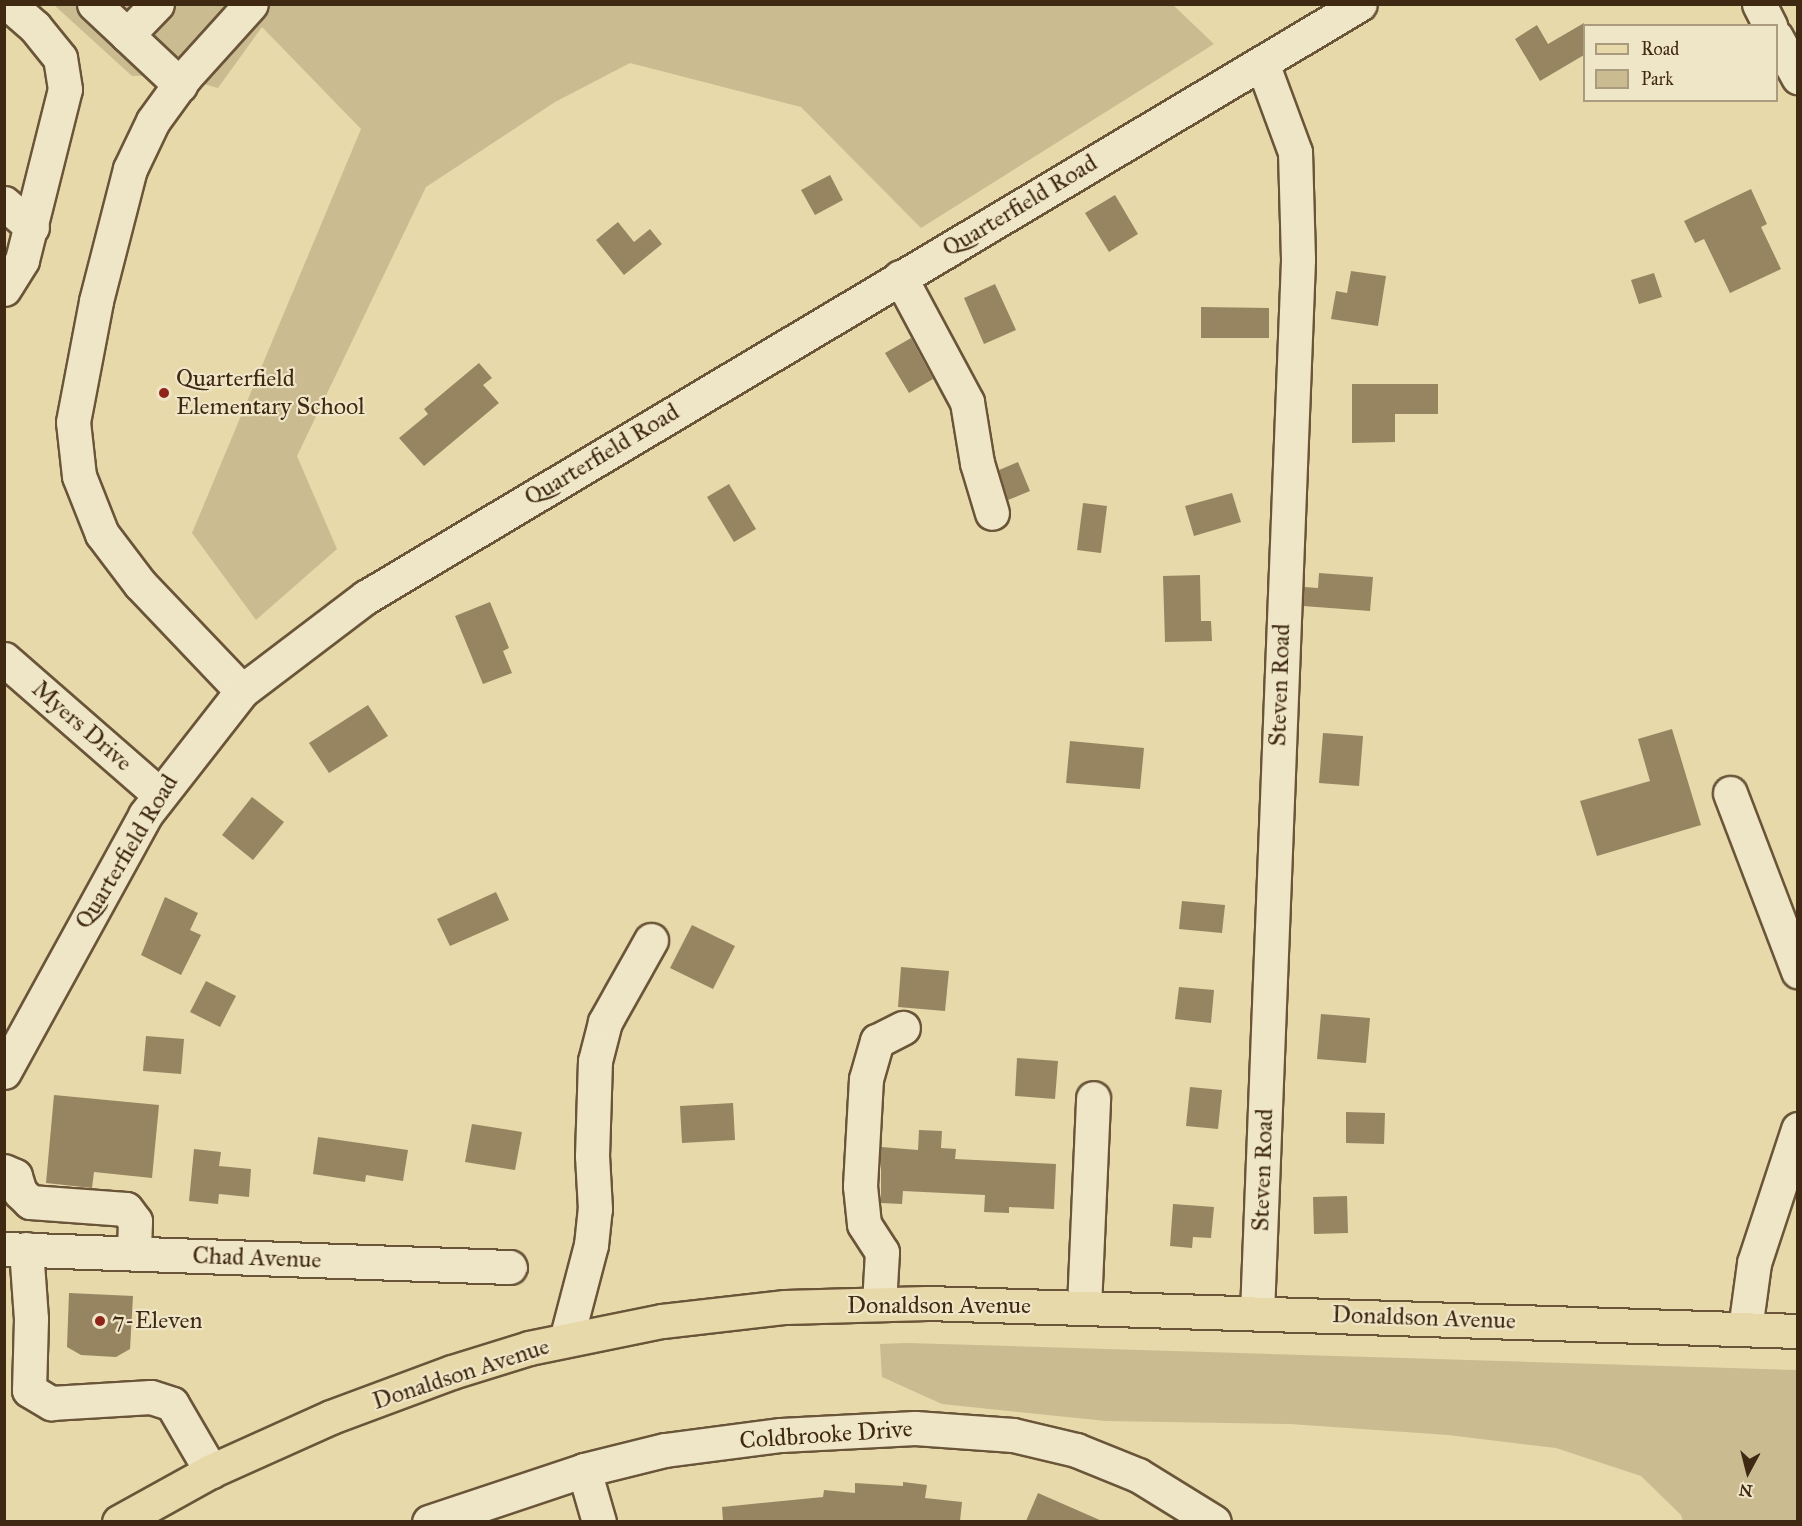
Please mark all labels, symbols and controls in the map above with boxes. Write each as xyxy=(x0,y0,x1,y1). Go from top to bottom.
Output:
legend xyxy=(1583,24,1778,102)
text: Road xyxy=(1641,38,1679,60)
text: Park xyxy=(1641,68,1674,90)
street label: Quarterfield Road xyxy=(938,149,1102,263)
place label: Quarterfield Elementary School xyxy=(176,365,365,421)
marker: Quarterfield Elementary School xyxy=(157,386,171,400)
street label: Quarterfield Road xyxy=(520,398,684,512)
street label: Steven Road xyxy=(1263,623,1297,747)
street label: Myers Drive xyxy=(26,675,138,777)
street label: Quarterfield Road xyxy=(70,770,184,934)
street label: Steven Road xyxy=(1246,1108,1280,1232)
street label: Chad Avenue xyxy=(192,1241,322,1275)
street label: Donaldson Avenue xyxy=(847,1292,1031,1320)
street label: Donaldson Avenue xyxy=(1332,1300,1516,1336)
place label: 7-Eleven xyxy=(112,1307,202,1335)
marker: 7-Eleven xyxy=(93,1314,107,1328)
street label: Donaldson Avenue xyxy=(369,1332,553,1416)
street label: Coldbrooke Drive xyxy=(738,1415,914,1455)
north arrow xyxy=(1718,1442,1778,1502)
text: N xyxy=(1738,1480,1754,1501)

